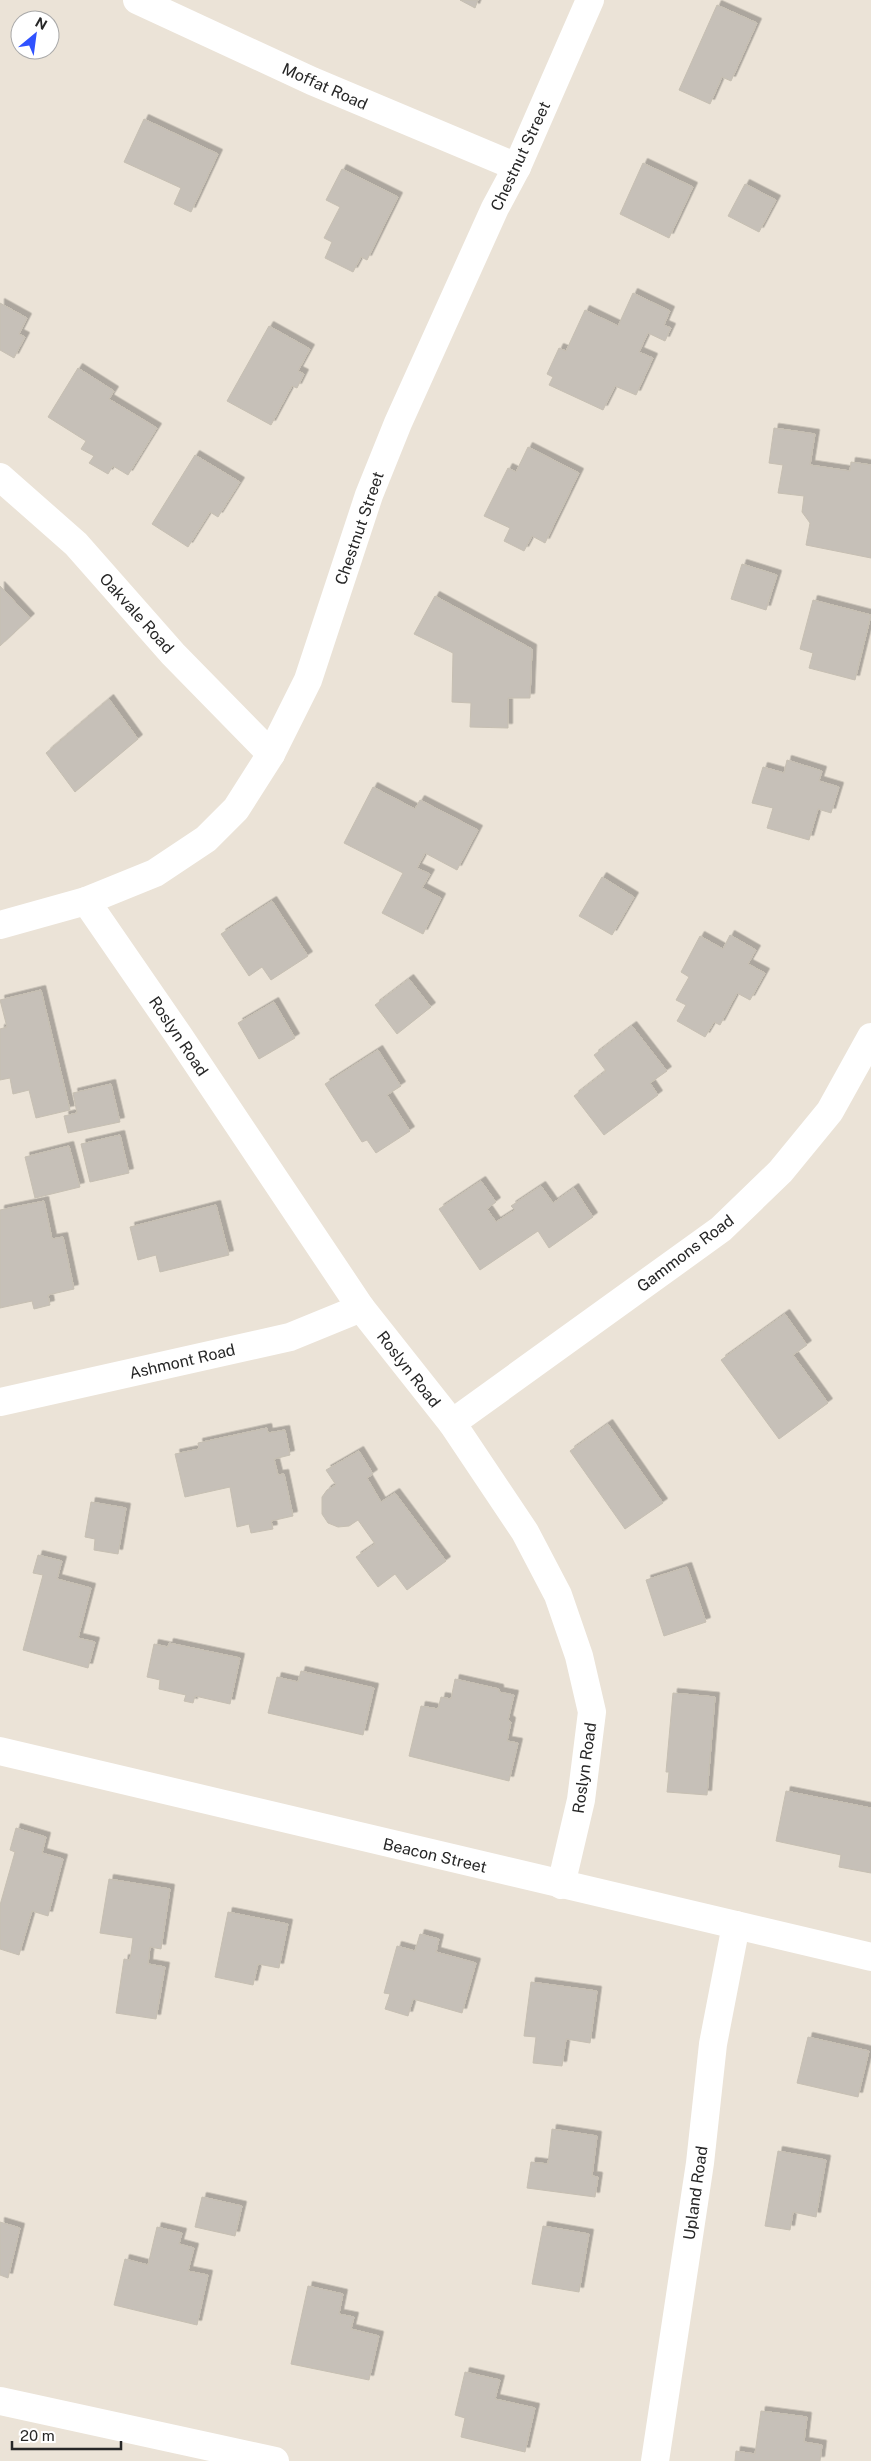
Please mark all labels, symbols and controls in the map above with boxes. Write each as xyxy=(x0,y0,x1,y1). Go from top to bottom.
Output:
north arrow xyxy=(10,10,60,60)
text: N xyxy=(33,14,50,33)
street label: Moffat Road xyxy=(279,59,371,114)
street label: Chestnut Street xyxy=(487,98,554,214)
street label: Chestnut Street xyxy=(331,469,388,587)
street label: Oakvale Road xyxy=(96,569,178,657)
street label: Roslyn Road xyxy=(145,993,212,1080)
street label: Gammons Road xyxy=(633,1211,737,1296)
street label: Roslyn Road xyxy=(373,1327,444,1411)
street label: Ashmont Road xyxy=(127,1340,237,1383)
street label: Roslyn Road xyxy=(569,1721,600,1815)
street label: Beacon Street xyxy=(381,1834,489,1877)
street label: Upland Road xyxy=(679,2145,712,2241)
scale bar xyxy=(12,2418,121,2450)
text: 20 m xyxy=(20,2427,55,2444)

